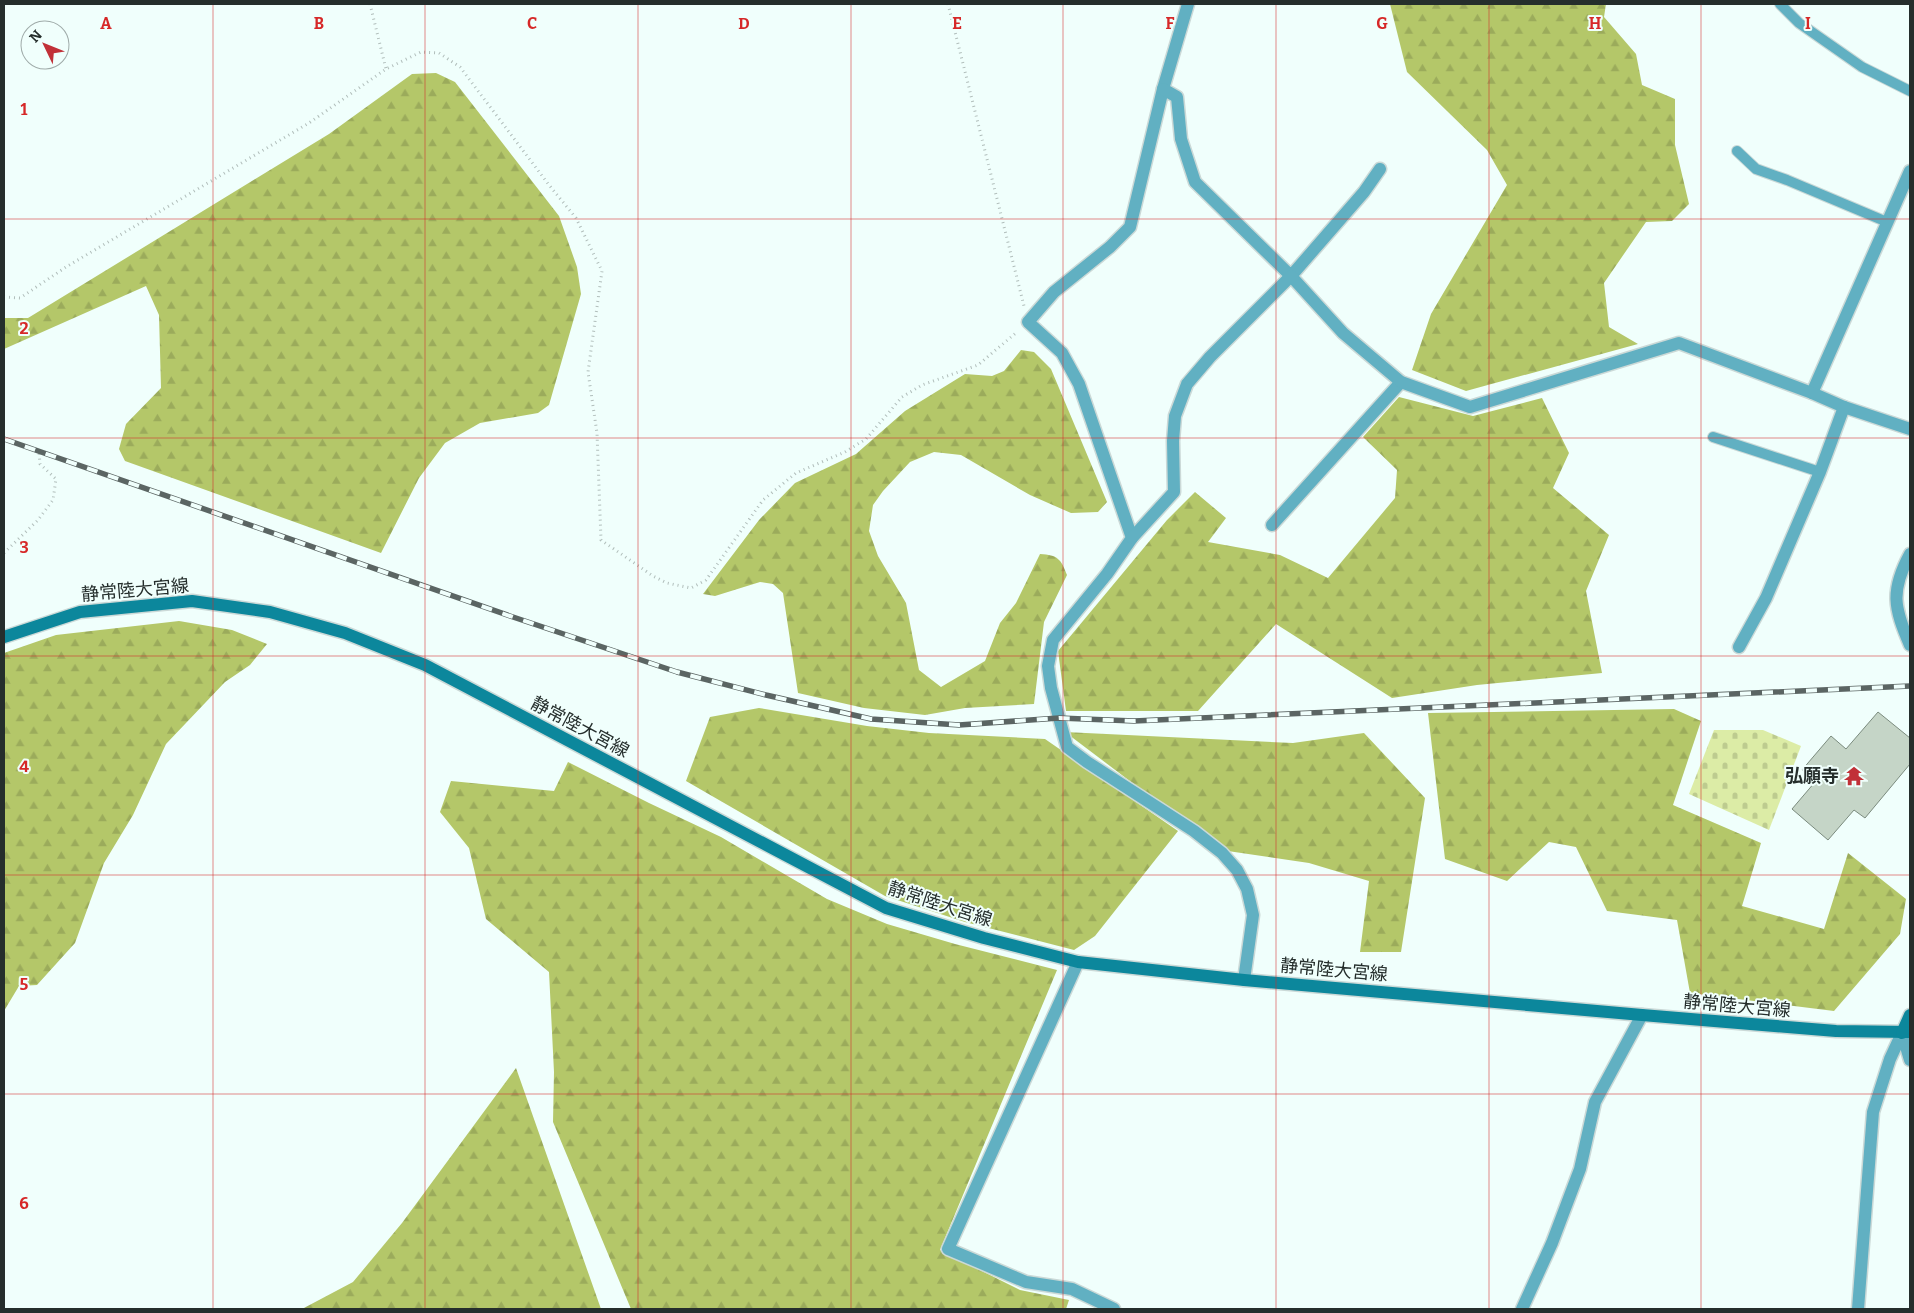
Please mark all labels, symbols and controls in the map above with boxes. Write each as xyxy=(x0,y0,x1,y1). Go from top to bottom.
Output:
text: A xyxy=(100,14,112,33)
text: B xyxy=(314,14,324,33)
text: C xyxy=(527,14,537,33)
text: D xyxy=(738,14,750,33)
text: E xyxy=(952,14,962,33)
text: F xyxy=(1166,14,1175,33)
text: G xyxy=(1376,14,1388,33)
text: H xyxy=(1589,14,1602,33)
text: I xyxy=(1805,14,1811,33)
north arrow xyxy=(20,20,70,70)
text: N xyxy=(26,27,46,46)
text: 1 xyxy=(21,100,28,119)
text: 2 xyxy=(19,319,29,338)
text: 3 xyxy=(19,538,29,557)
street label: 静常陸大宮線 xyxy=(80,574,190,606)
street label: 静常陸大宮線 xyxy=(527,692,633,762)
text: 4 xyxy=(19,757,29,776)
place label: 弘願寺 xyxy=(1785,765,1839,787)
temple icon: 弘願寺 xyxy=(1843,765,1865,787)
street label: 静常陸大宮線 xyxy=(885,877,995,931)
street label: 静常陸大宮線 xyxy=(1279,954,1389,986)
text: 5 xyxy=(20,975,29,994)
street label: 静常陸大宮線 xyxy=(1682,990,1792,1022)
text: 6 xyxy=(19,1194,29,1213)

